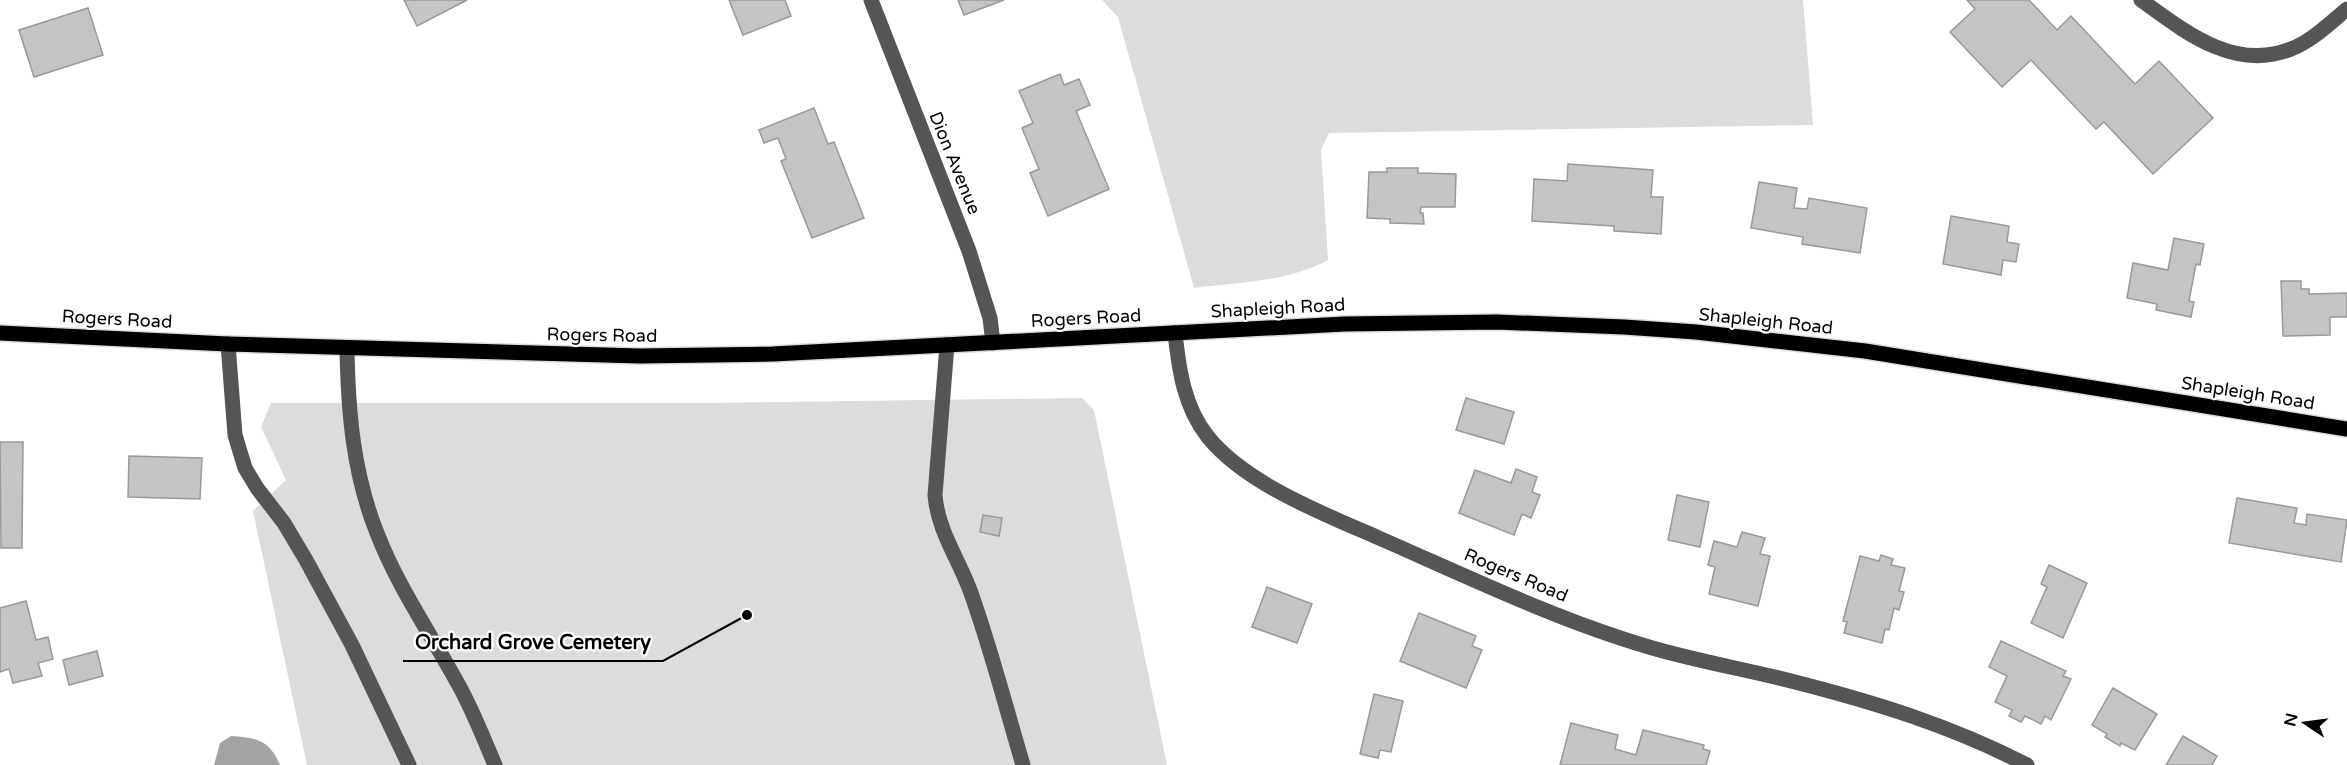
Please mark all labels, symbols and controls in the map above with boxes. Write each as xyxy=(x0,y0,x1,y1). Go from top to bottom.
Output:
street label: Dion Avenue xyxy=(924,108,986,218)
street label: Shapleigh Road xyxy=(1210,293,1346,323)
street label: Shapleigh Road xyxy=(1698,303,1834,339)
street label: Rogers Road xyxy=(1030,304,1142,332)
street label: Rogers Road xyxy=(61,305,173,333)
street label: Rogers Road xyxy=(546,323,658,347)
street label: Shapleigh Road xyxy=(2180,372,2316,414)
street label: Rogers Road xyxy=(1461,543,1571,607)
callout: Orchard Grove Cemetery xyxy=(403,623,663,661)
text: Orchard Grove Cemetery xyxy=(415,631,651,655)
north arrow xyxy=(2275,693,2335,753)
text: N xyxy=(2280,711,2303,728)

